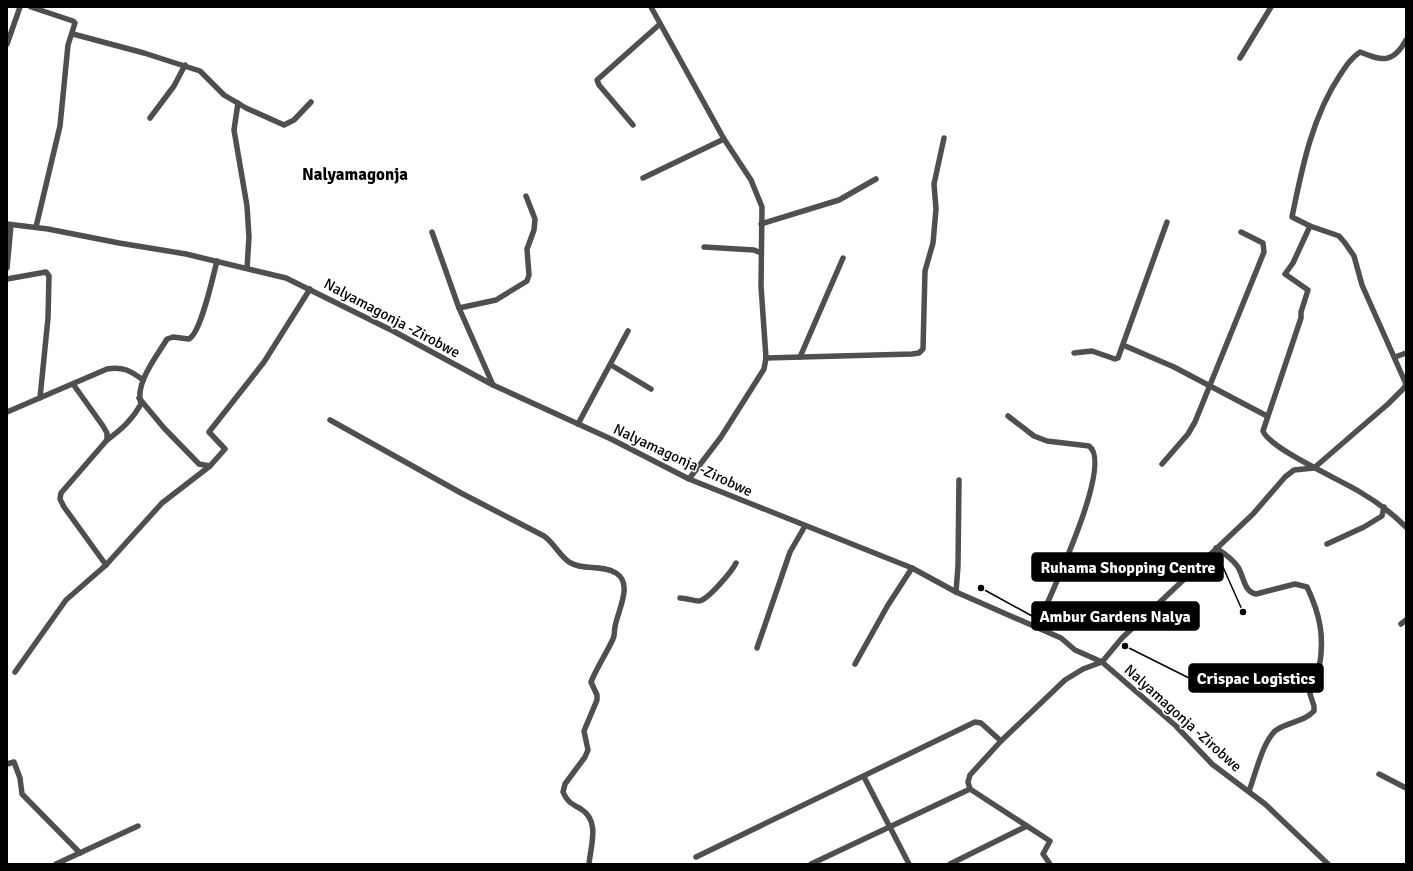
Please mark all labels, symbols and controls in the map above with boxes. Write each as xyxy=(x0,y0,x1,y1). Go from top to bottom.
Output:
district label: Nalyamagonja xyxy=(302,164,408,185)
street label: Nalyamagonja -Zirobwe xyxy=(321,274,463,362)
street label: Nalyamagonja -Zirobwe xyxy=(611,420,755,500)
callout: Ruhama Shopping Centre xyxy=(1032,553,1223,581)
text: Ruhama Shopping Centre xyxy=(1040,558,1216,578)
callout: Ambur Gardens Nalya xyxy=(1032,602,1199,630)
text: Ambur Gardens Nalya xyxy=(1039,607,1191,627)
street label: Nalyamagonja -Zirobwe xyxy=(1121,661,1245,775)
callout: Crispac Logistics xyxy=(1189,664,1323,692)
text: Crispac Logistics xyxy=(1197,669,1315,689)

